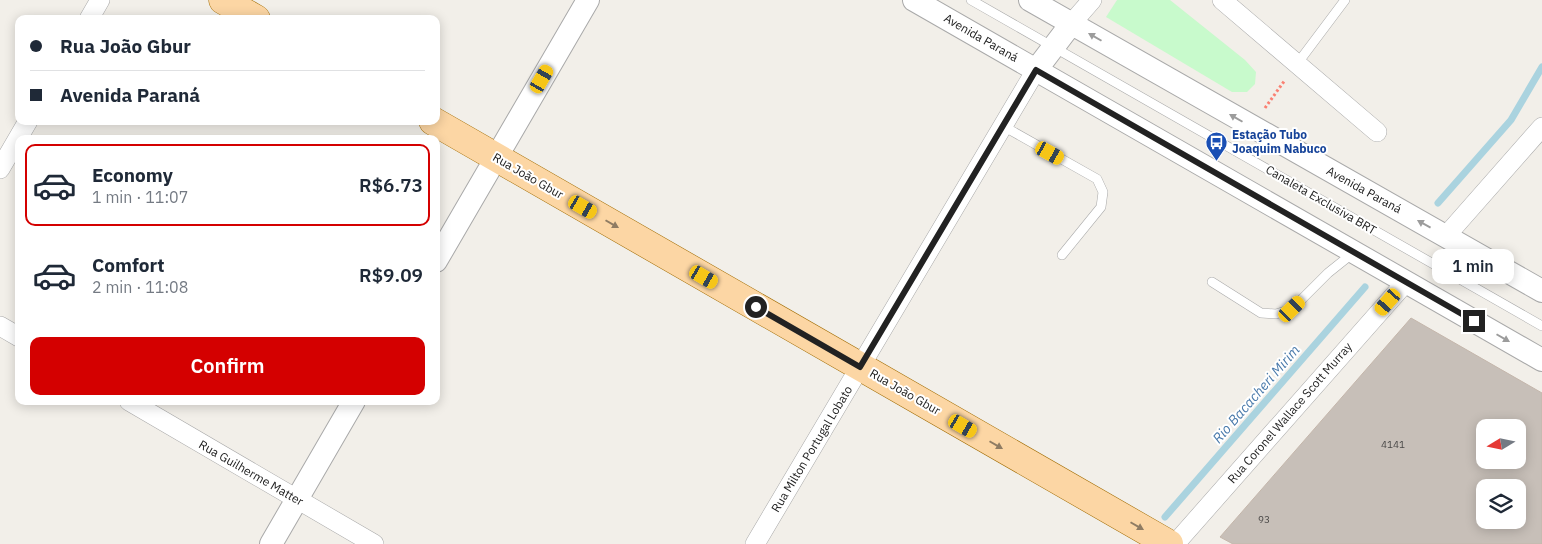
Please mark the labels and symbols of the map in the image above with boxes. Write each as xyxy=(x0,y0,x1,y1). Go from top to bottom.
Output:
street label: Avenida Paraná xyxy=(941,10,1022,65)
one-way arrow xyxy=(1089,33,1102,42)
car xyxy=(528,62,555,96)
one-way arrow xyxy=(1229,114,1244,122)
place label: Estação Tubo Joaquim Nabuco xyxy=(1232,127,1327,156)
bus stop icon: Estação Tubo Joaquim Nabuco xyxy=(1204,130,1228,161)
car xyxy=(1033,139,1066,167)
street label: Rua João Gbur xyxy=(490,149,567,202)
street label: Canaleta Exclusiva BRT xyxy=(1263,162,1379,237)
street label: Avenida Paraná xyxy=(1324,163,1405,217)
car xyxy=(566,193,599,221)
one-way arrow xyxy=(1417,219,1430,228)
one-way arrow xyxy=(605,220,620,228)
callout: 1 min xyxy=(1433,248,1515,284)
car xyxy=(687,263,720,291)
car xyxy=(1372,286,1403,318)
car xyxy=(1276,293,1308,325)
route start xyxy=(745,296,767,318)
route end xyxy=(1463,310,1485,332)
one-way arrow xyxy=(1496,334,1511,342)
street label: Rua Coronel Wallace Scott Murray xyxy=(1224,339,1355,486)
water label: Rio Bacacheri Mirim xyxy=(1208,341,1304,447)
street label: Rua João Gbur xyxy=(867,365,944,418)
street label: Rua Milton Portugal Lobato xyxy=(768,382,856,515)
car xyxy=(946,412,979,440)
north arrow xyxy=(1476,419,1526,469)
street label: Rua Guilherme Matter xyxy=(196,437,307,509)
house number: 4141 xyxy=(1381,438,1405,451)
one-way arrow xyxy=(989,440,1002,449)
house number: 93 xyxy=(1258,513,1270,526)
one-way arrow xyxy=(1130,521,1143,530)

